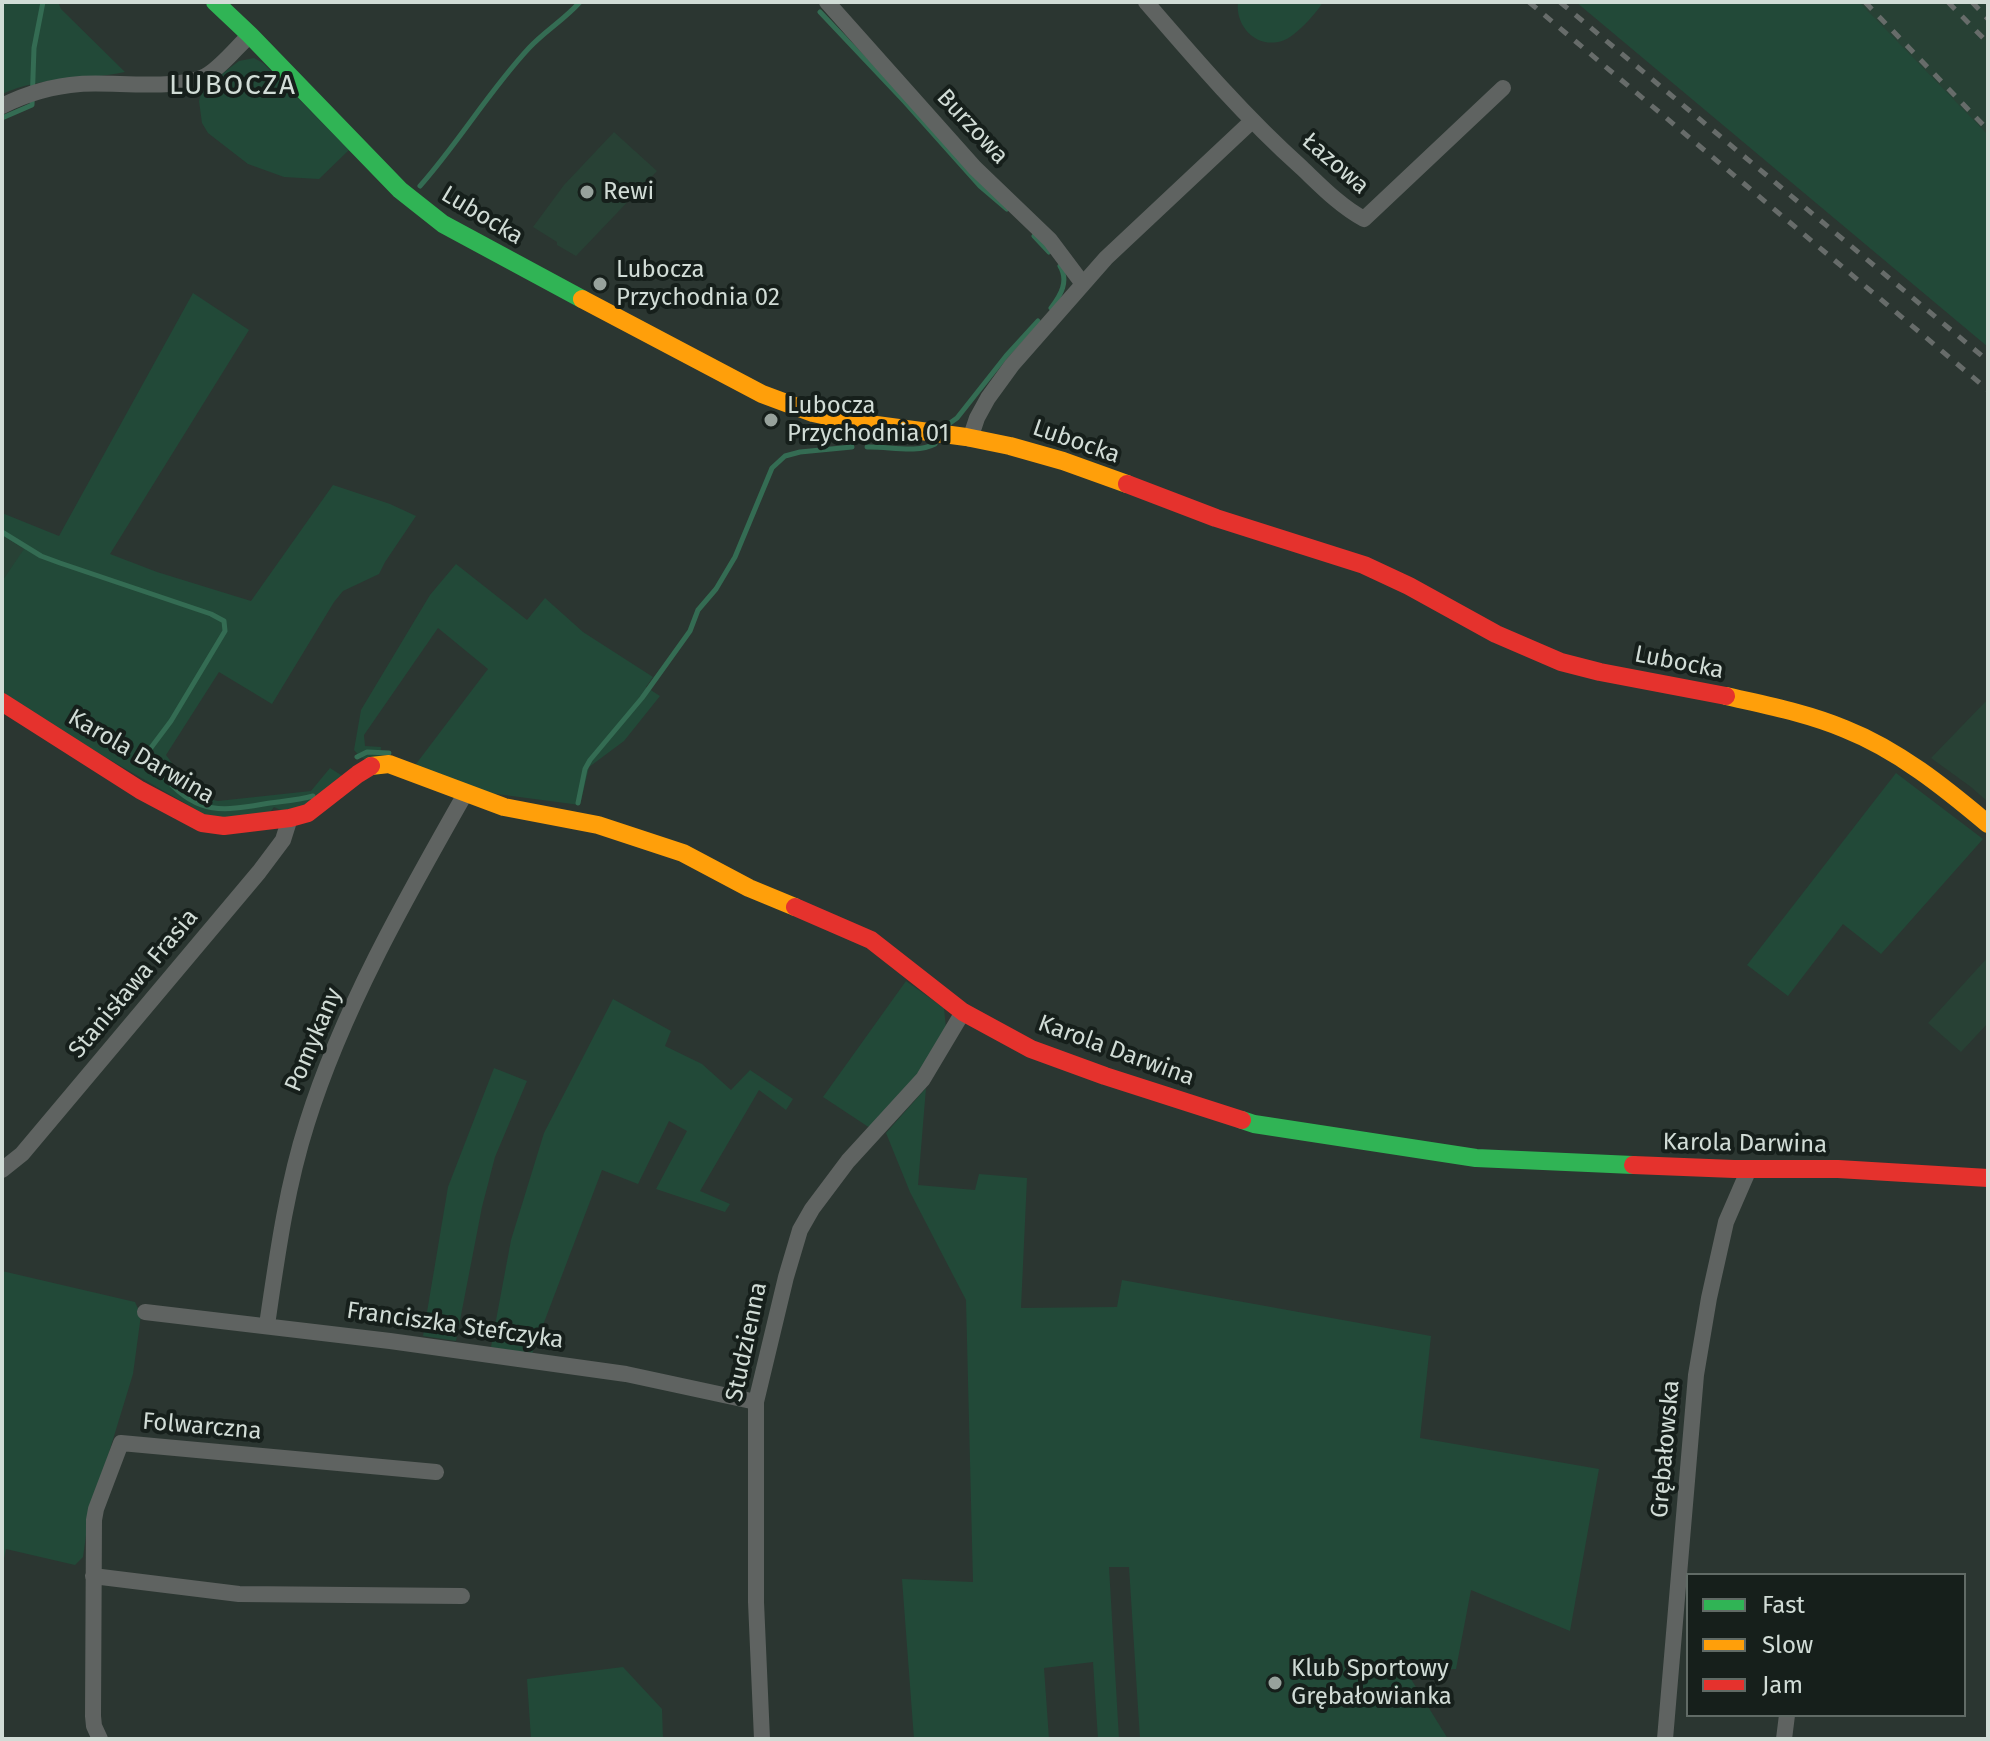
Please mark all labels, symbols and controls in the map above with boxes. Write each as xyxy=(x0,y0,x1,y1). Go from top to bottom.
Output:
district label: LUBOCZA xyxy=(169,69,297,103)
street label: Burzowa xyxy=(930,84,1014,170)
street label: Łazowa xyxy=(1296,127,1374,201)
place label: Rewi xyxy=(603,178,654,206)
street label: Lubocka xyxy=(436,180,528,252)
marker: Rewi xyxy=(578,183,596,201)
place label: Lubocza Przychodnia 02 xyxy=(616,256,780,312)
marker: Lubocza Przychodnia 02 xyxy=(591,275,609,293)
place label: Lubocza Przychodnia 01 xyxy=(787,392,949,448)
marker: Lubocza Przychodnia 01 xyxy=(762,411,780,429)
street label: Lubocka xyxy=(1029,414,1123,470)
street label: Lubocka xyxy=(1632,640,1726,686)
street label: Karola Darwina xyxy=(63,703,219,811)
street label: Stanisława Frasia xyxy=(63,903,205,1065)
street label: Pomykany xyxy=(279,984,349,1096)
street label: Karola Darwina xyxy=(1034,1009,1198,1093)
street label: Karola Darwina xyxy=(1662,1128,1828,1160)
street label: Studzienna xyxy=(720,1280,774,1404)
street label: Franciszka Stefczyka xyxy=(345,1297,565,1355)
street label: Grębałowska xyxy=(1646,1379,1686,1519)
street label: Folwarczna xyxy=(141,1407,263,1447)
legend xyxy=(1686,1573,1966,1717)
text: Fast xyxy=(1762,1591,1805,1619)
text: Slow xyxy=(1762,1631,1813,1659)
place label: Klub Sportowy Grębałowianka xyxy=(1291,1655,1452,1711)
text: Jam xyxy=(1762,1671,1803,1699)
marker: Klub Sportowy Grębałowianka xyxy=(1266,1674,1284,1692)

